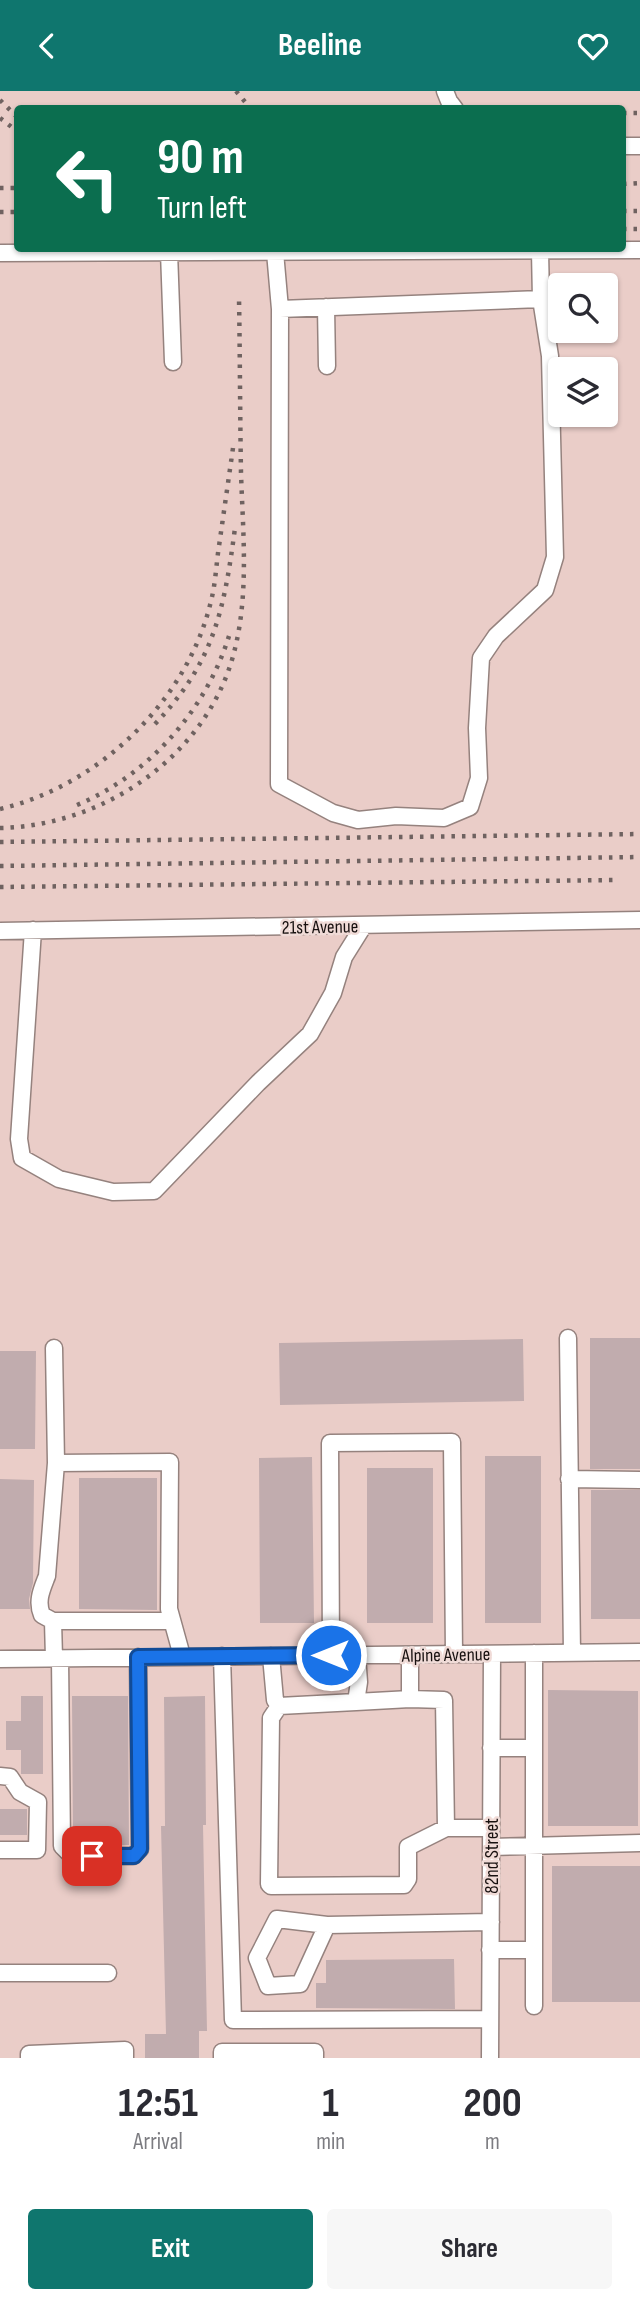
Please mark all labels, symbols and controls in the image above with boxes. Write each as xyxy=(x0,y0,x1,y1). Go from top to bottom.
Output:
text: Beeline xyxy=(278,26,362,65)
icon: back xyxy=(28,27,66,65)
icon: heart xyxy=(574,27,612,65)
text: 90 m xyxy=(157,129,244,188)
icon: left xyxy=(42,133,133,224)
text: Turn left xyxy=(157,189,247,228)
map controls xyxy=(548,273,618,427)
button: search xyxy=(548,273,618,343)
button: layers xyxy=(548,357,618,427)
street label: 21st Avenue xyxy=(282,915,359,940)
position arrow xyxy=(294,1618,368,1692)
street label: Alpine Avenue xyxy=(401,1643,491,1668)
street label: 82nd Street xyxy=(481,1818,504,1894)
pin xyxy=(62,1826,122,1886)
icon: arrive xyxy=(73,1837,111,1875)
text: 12:51 xyxy=(118,2078,198,2129)
text: 1 xyxy=(322,2078,339,2129)
text: 200 xyxy=(463,2078,522,2129)
text: Arrival xyxy=(133,2128,183,2156)
text: min xyxy=(316,2128,345,2156)
text: m xyxy=(485,2128,500,2156)
button: Exit xyxy=(28,2209,313,2289)
button: Share xyxy=(327,2209,612,2289)

